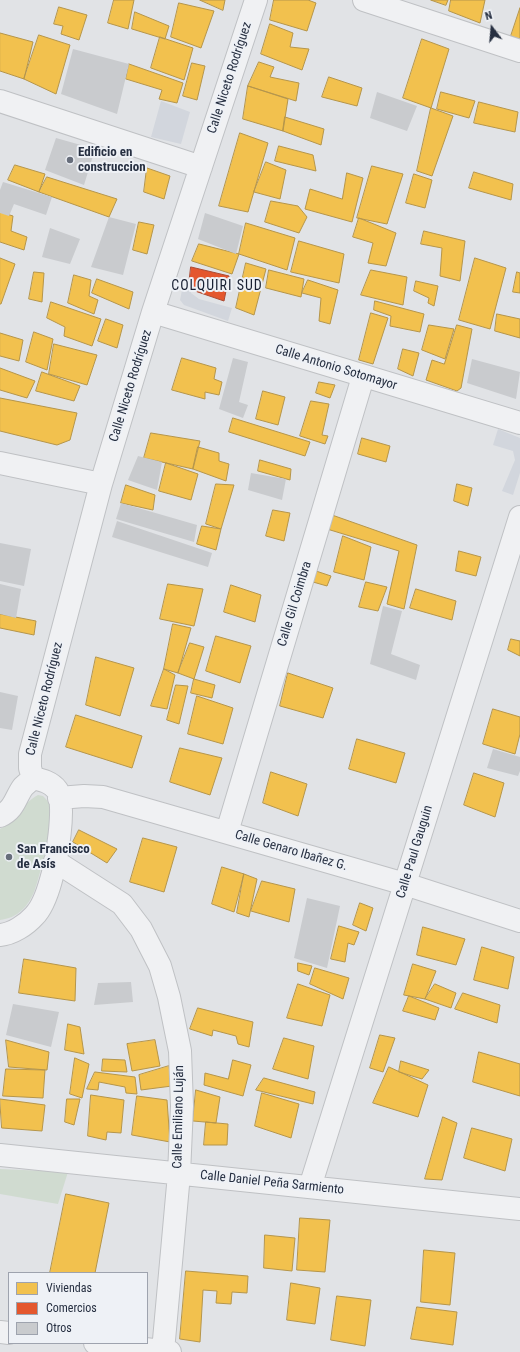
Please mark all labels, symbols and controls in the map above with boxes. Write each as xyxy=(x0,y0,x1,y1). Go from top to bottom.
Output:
north arrow xyxy=(472,8,512,48)
text: N xyxy=(484,9,494,23)
street label: Calle Niceto Rodríguez xyxy=(205,20,255,136)
place label: Edificio en construccion xyxy=(78,145,146,176)
marker: Edificio en construccion xyxy=(65,155,75,165)
district label: COLQUIRI SUD xyxy=(171,278,263,294)
street label: Calle Niceto Rodríguez xyxy=(107,328,155,444)
street label: Calle Antonio Sotomayor xyxy=(273,342,399,394)
street label: Calle Gil Coimbra xyxy=(275,560,315,648)
street label: Calle Niceto Rodríguez xyxy=(23,641,67,757)
street label: Calle Paul Gauguin xyxy=(393,804,437,900)
street label: Calle Genaro Ibañez G. xyxy=(233,827,349,875)
place label: San Francisco de Asís xyxy=(17,842,90,873)
marker: San Francisco de Asís xyxy=(4,852,14,862)
street label: Calle Emiliano Luján xyxy=(170,1065,188,1169)
street label: Calle Daniel Peña Sarmiento xyxy=(199,1168,345,1198)
legend xyxy=(8,1272,148,1344)
text: Viviendas xyxy=(46,1281,92,1295)
text: Comercios xyxy=(46,1301,97,1315)
text: Otros xyxy=(46,1321,72,1335)

